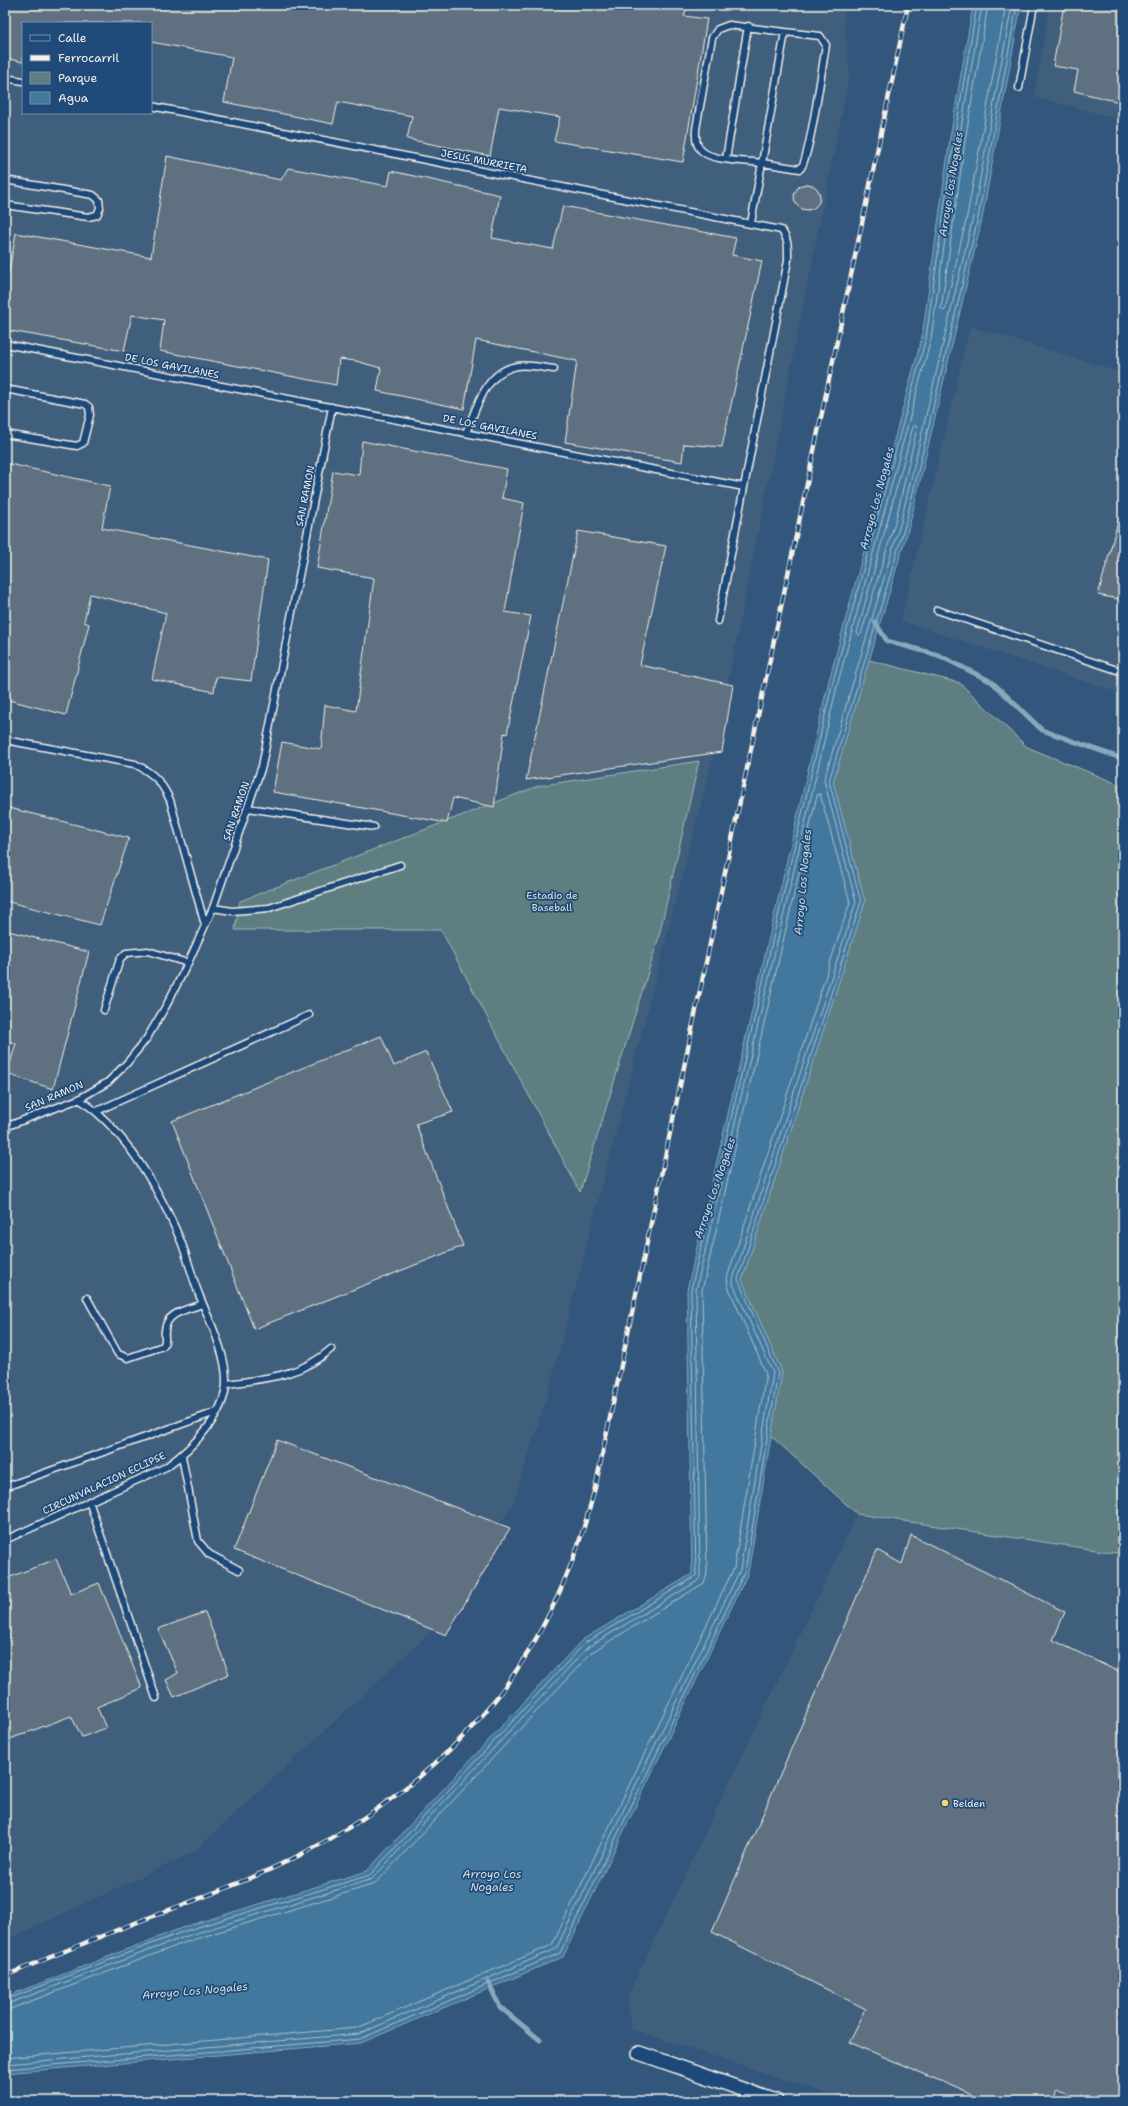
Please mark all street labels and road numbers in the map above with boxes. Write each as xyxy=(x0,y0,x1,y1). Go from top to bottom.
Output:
street label: JESUS MURRIETA xyxy=(440,146,528,176)
street label: DE LOS GAVILANES xyxy=(124,350,221,382)
street label: DE LOS GAVILANES xyxy=(442,411,539,443)
street label: SAN RAMON xyxy=(293,464,317,528)
street label: SAN RAMON xyxy=(220,780,252,842)
street label: SAN RAMON xyxy=(23,1078,85,1114)
street label: CIRCUNVALACION ECLIPSE xyxy=(40,1449,168,1517)

